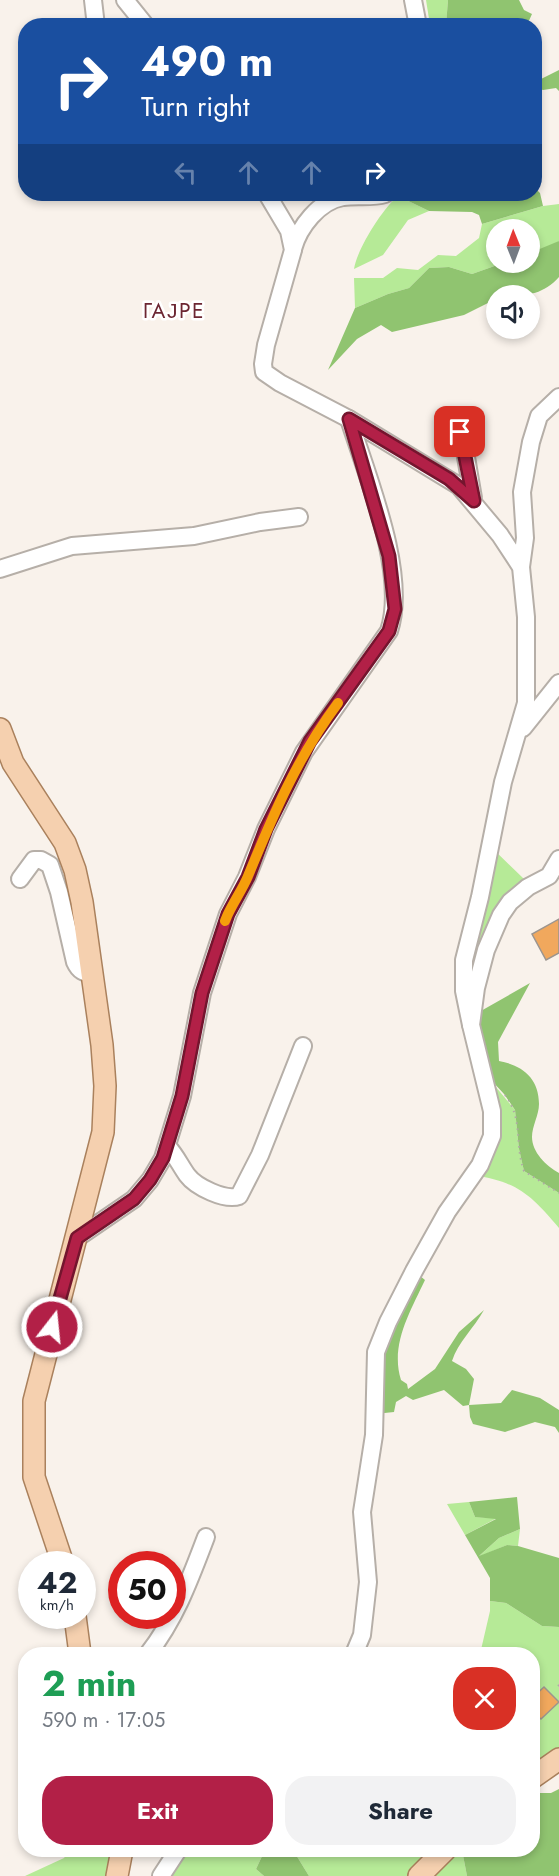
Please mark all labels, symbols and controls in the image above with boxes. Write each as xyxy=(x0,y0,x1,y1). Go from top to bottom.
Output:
text: 490 m xyxy=(141,31,273,92)
icon: right xyxy=(42,42,120,120)
text: Turn right xyxy=(141,87,249,126)
icon: left xyxy=(169,156,202,189)
icon: ahead xyxy=(232,156,265,189)
icon: ahead xyxy=(295,156,328,189)
icon: right xyxy=(358,156,391,189)
north arrow xyxy=(486,219,540,273)
map controls xyxy=(486,219,540,339)
button: sound xyxy=(486,285,540,339)
district label: ГАЈРЕ xyxy=(143,296,205,326)
pin xyxy=(434,406,485,457)
icon: arrive xyxy=(443,415,476,448)
position arrow xyxy=(20,1295,84,1359)
speed limit sign: 50 xyxy=(108,1551,186,1629)
text: 42 xyxy=(37,1561,77,1604)
text: km/h xyxy=(40,1594,74,1616)
text: 2 min xyxy=(42,1657,137,1709)
button: close xyxy=(453,1667,516,1730)
text: 590 m · 17:05 xyxy=(42,1706,165,1735)
button: Exit xyxy=(42,1776,273,1845)
button: Share xyxy=(285,1776,516,1845)

